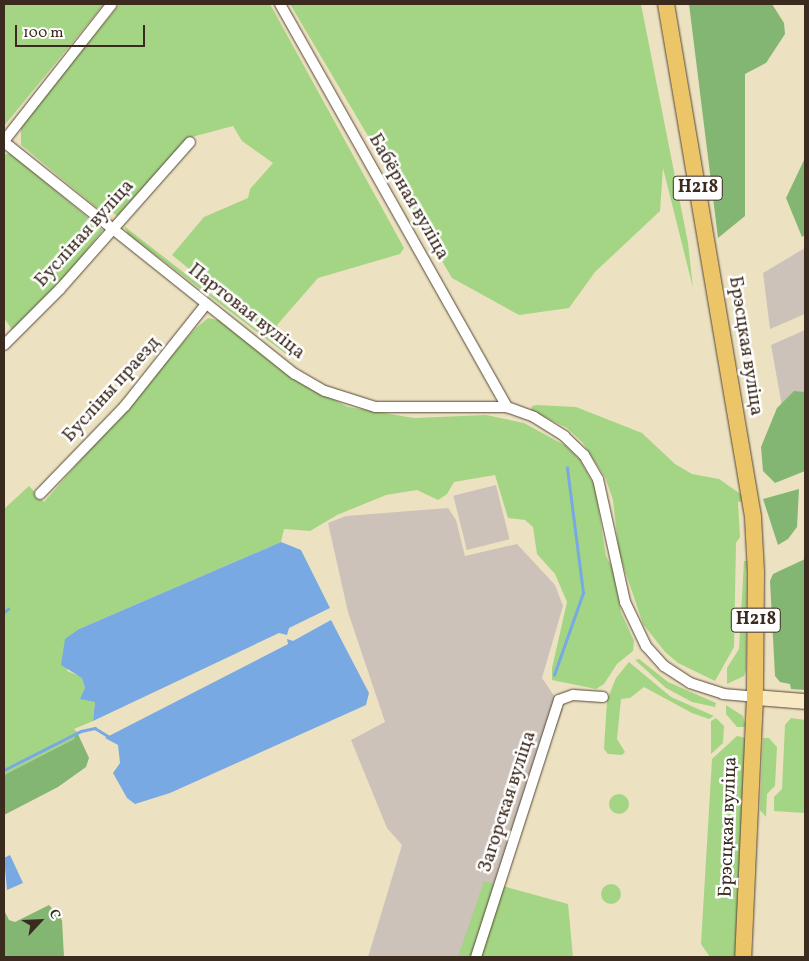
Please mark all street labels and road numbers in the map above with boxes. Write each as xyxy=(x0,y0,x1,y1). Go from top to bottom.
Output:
street label: Бабёрная вуліца xyxy=(363,130,453,264)
road number: Н218 xyxy=(672,172,724,204)
street label: Бусліная вуліца xyxy=(31,175,139,293)
street label: Партовая вуліца xyxy=(183,259,309,365)
street label: Брэсцкая вуліца xyxy=(723,275,767,417)
street label: Бусліны праезд xyxy=(59,332,165,448)
road number: Н218 xyxy=(730,604,782,636)
street label: Загорская вуліца xyxy=(474,729,542,875)
street label: Брэсцкая вуліца xyxy=(715,756,743,898)

